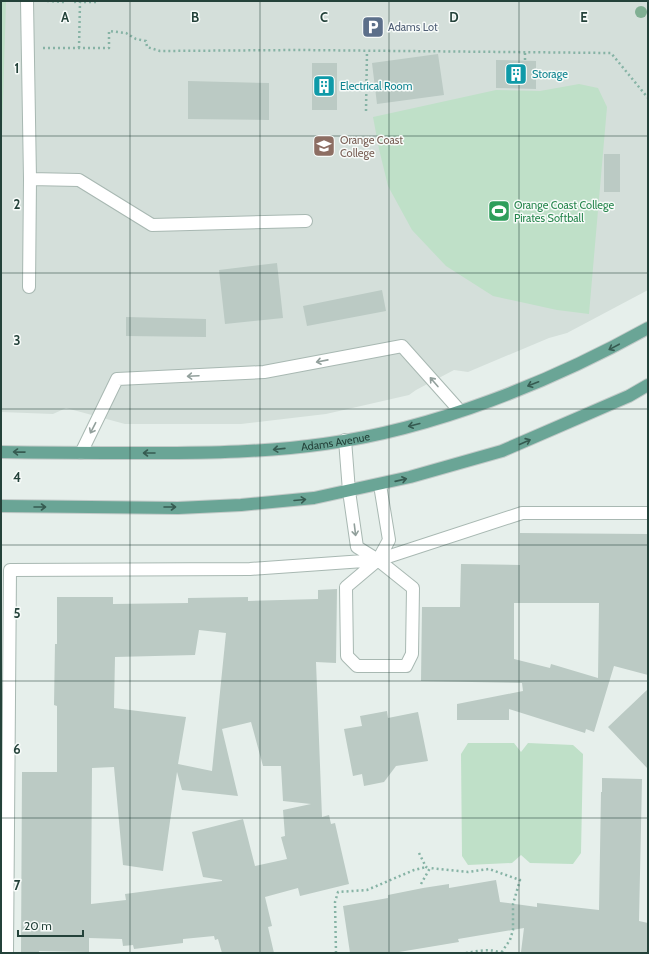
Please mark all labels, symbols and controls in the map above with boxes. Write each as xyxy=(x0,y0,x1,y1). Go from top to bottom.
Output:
text: A xyxy=(61,9,70,25)
text: B xyxy=(191,9,199,25)
text: C xyxy=(320,9,328,25)
text: D xyxy=(449,9,459,25)
text: E xyxy=(580,9,588,25)
parking icon: Adams Lot xyxy=(360,14,386,40)
place label: Adams Lot xyxy=(388,20,438,34)
text: 1 xyxy=(15,60,19,76)
building icon: Storage xyxy=(503,61,529,87)
place label: Storage xyxy=(532,67,568,81)
building icon: Electrical Room xyxy=(311,73,337,99)
place label: Electrical Room xyxy=(340,79,413,93)
school or university icon: Orange Coast College xyxy=(311,133,337,159)
place label: Orange Coast College xyxy=(340,133,403,160)
text: 2 xyxy=(14,196,21,212)
sports icon: Orange Coast College Pirates Softball xyxy=(486,198,512,224)
place label: Orange Coast College Pirates Softball xyxy=(514,198,614,225)
text: 3 xyxy=(13,332,21,348)
one-way arrow xyxy=(608,344,620,351)
one-way arrow xyxy=(316,358,329,366)
one-way arrow xyxy=(187,372,200,379)
one-way arrow xyxy=(429,377,438,387)
one-way arrow xyxy=(527,381,539,389)
one-way arrow xyxy=(89,422,96,434)
one-way arrow xyxy=(407,422,420,429)
street label: Adams Avenue xyxy=(300,429,372,454)
one-way arrow xyxy=(519,437,531,445)
one-way arrow xyxy=(273,446,286,453)
one-way arrow xyxy=(13,449,26,456)
one-way arrow xyxy=(143,449,156,457)
text: 4 xyxy=(13,469,21,485)
one-way arrow xyxy=(394,475,407,483)
one-way arrow xyxy=(293,496,306,503)
one-way arrow xyxy=(33,503,46,510)
one-way arrow xyxy=(163,504,176,511)
one-way arrow xyxy=(351,523,358,536)
text: 5 xyxy=(14,605,21,621)
text: 6 xyxy=(13,741,21,757)
text: 7 xyxy=(14,877,21,893)
scale bar xyxy=(18,912,83,938)
text: 20 m xyxy=(24,918,52,933)

